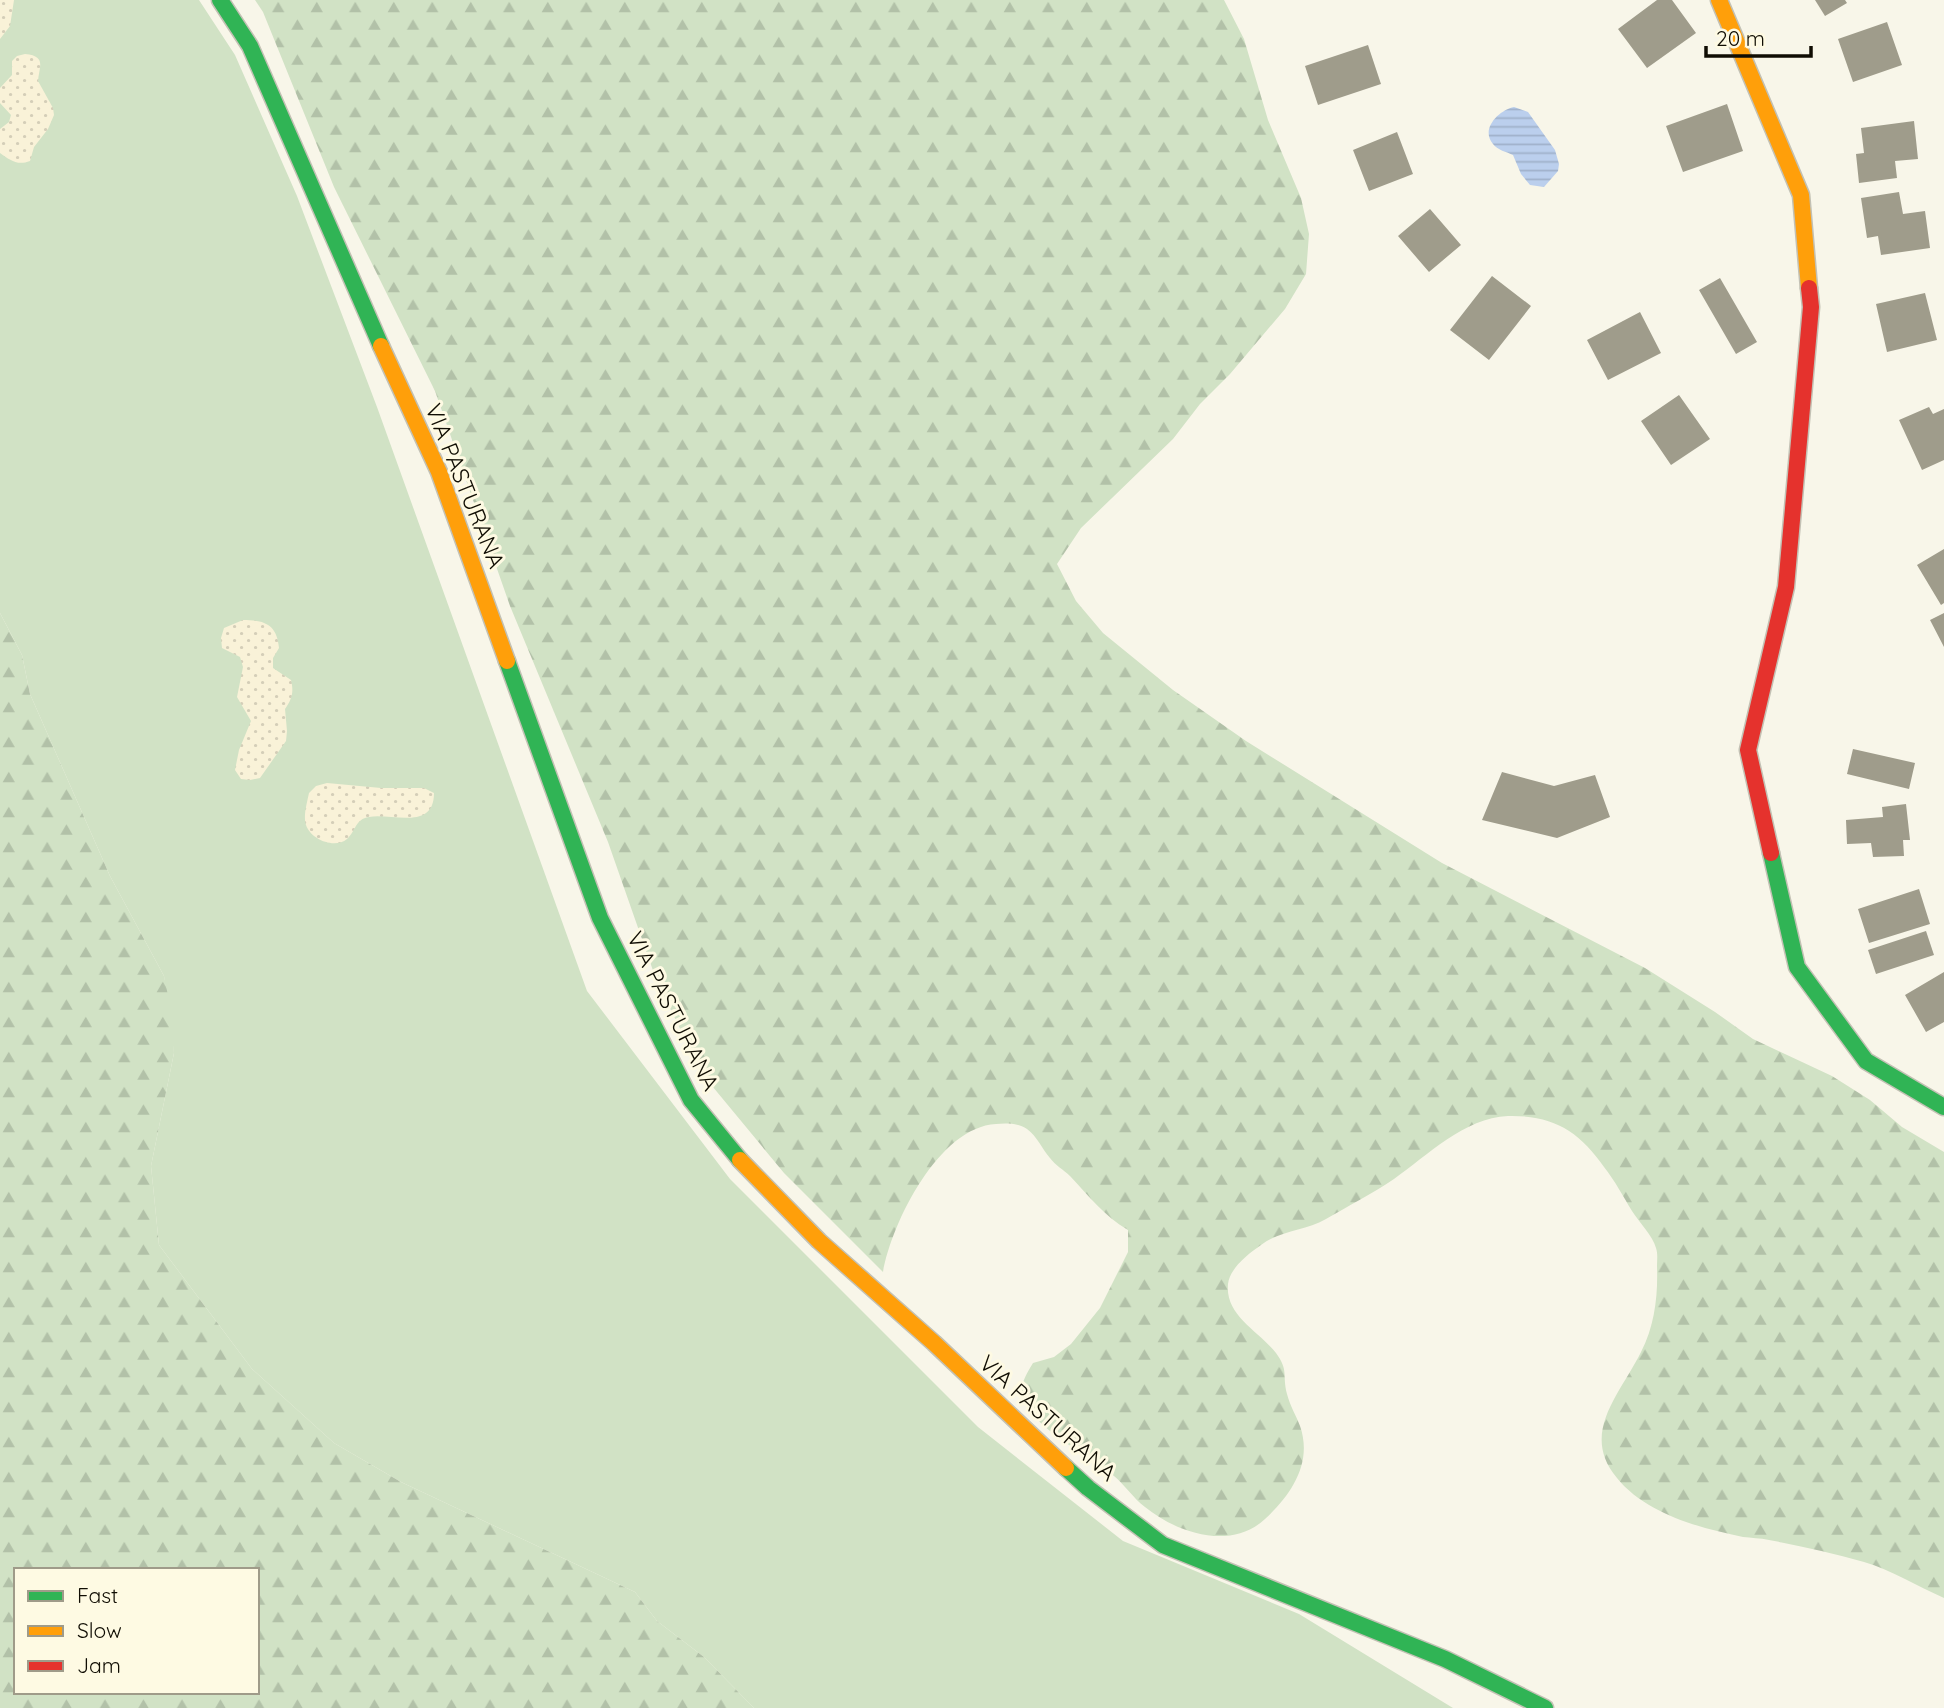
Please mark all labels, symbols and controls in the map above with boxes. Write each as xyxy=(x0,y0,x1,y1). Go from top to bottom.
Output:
scale bar xyxy=(1706,14,1811,58)
text: 20 m xyxy=(1716,25,1765,51)
street label: VIA PASTURANA xyxy=(419,399,512,572)
street label: VIA PASTURANA xyxy=(621,926,726,1095)
street label: VIA PASTURANA xyxy=(974,1348,1123,1487)
legend xyxy=(14,1568,259,1694)
text: Fast xyxy=(77,1582,118,1608)
text: Slow xyxy=(77,1617,122,1643)
text: Jam xyxy=(77,1652,121,1678)

